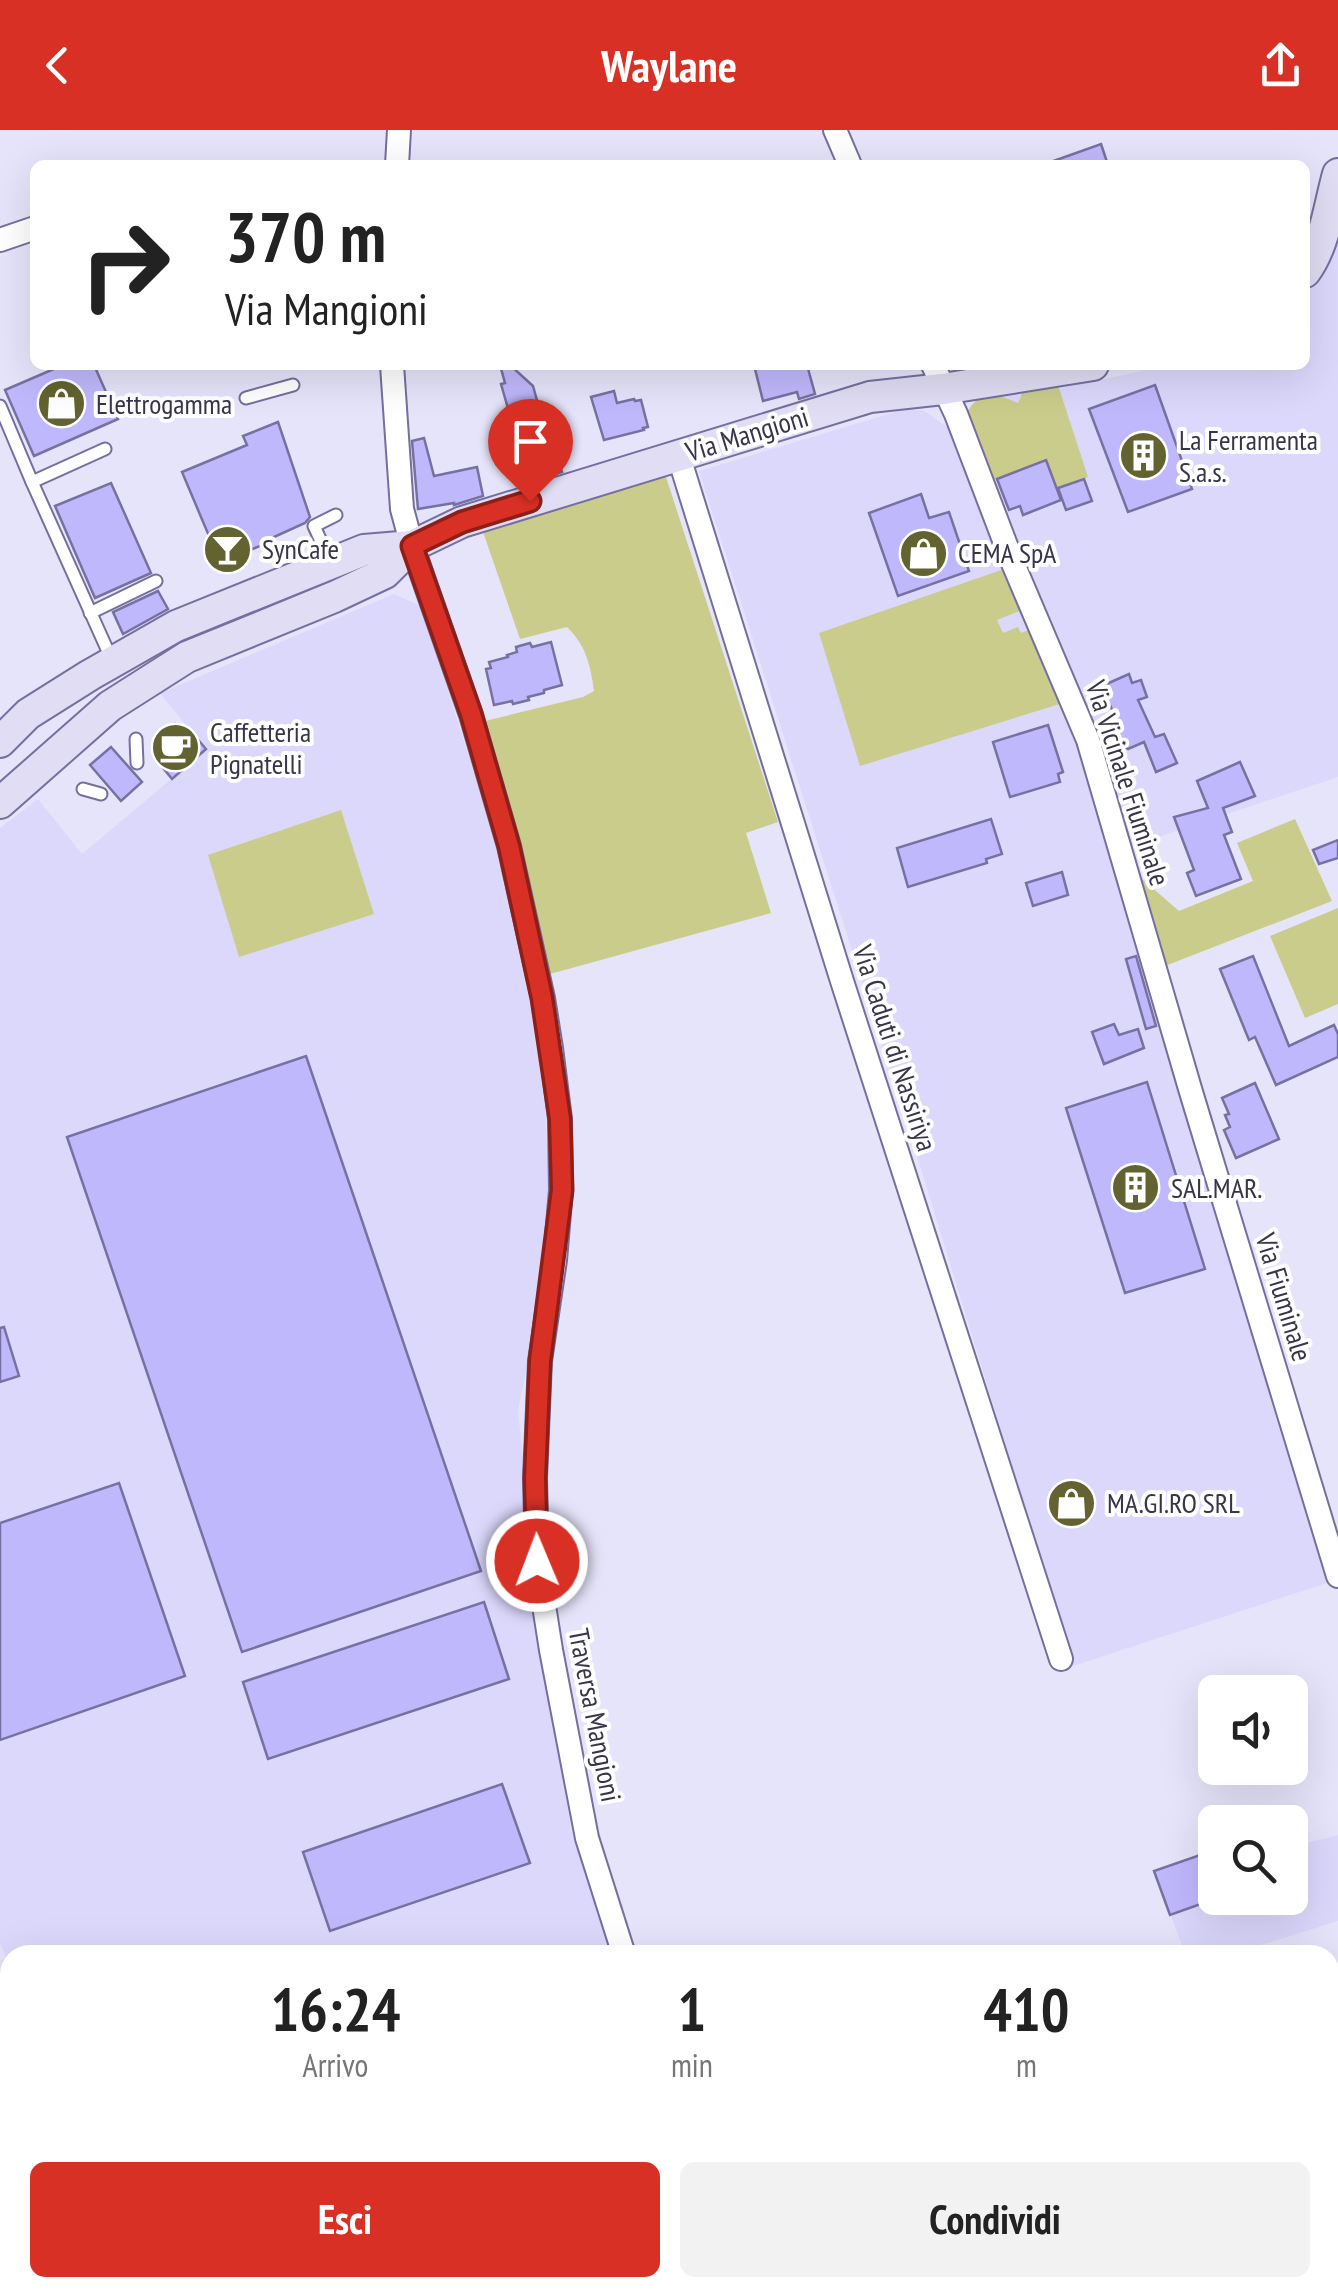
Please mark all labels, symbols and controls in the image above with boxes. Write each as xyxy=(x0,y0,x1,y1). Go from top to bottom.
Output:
text: Waylane xyxy=(601,36,737,94)
icon: back xyxy=(30,38,85,93)
icon: share xyxy=(1253,38,1308,93)
text: 370 m xyxy=(225,191,386,281)
icon: right xyxy=(60,200,190,330)
text: Via Mangioni xyxy=(225,279,428,337)
shop icon: Elettrogamma xyxy=(35,378,87,430)
place label: Elettrogamma xyxy=(96,385,232,422)
street label: Via Mangioni xyxy=(680,397,813,470)
pin xyxy=(488,399,573,502)
icon: arrive xyxy=(503,414,558,469)
place label: La Ferramenta S.a.s. xyxy=(1179,421,1318,490)
building icon: La Ferramenta S.a.s. xyxy=(1118,430,1170,482)
bar icon: SynCafe xyxy=(201,523,253,575)
shop icon: CEMA SpA xyxy=(897,527,949,579)
place label: SynCafe xyxy=(262,530,339,567)
place label: CEMA SpA xyxy=(958,534,1057,571)
street label: Via Vicinale Fiuminale xyxy=(1078,675,1179,890)
place label: Caffetteria Pignatelli xyxy=(210,713,311,782)
cafe icon: Caffetteria Pignatelli xyxy=(149,722,201,774)
street label: Via Caduti di Nassiriya xyxy=(844,939,946,1156)
building icon: SAL.MAR. xyxy=(1110,1162,1162,1214)
place label: SAL.MAR. xyxy=(1171,1169,1262,1206)
street label: Via Fiuminale xyxy=(1247,1227,1321,1365)
shop icon: MA.GI.RO SRL xyxy=(1046,1477,1098,1529)
place label: MA.GI.RO SRL xyxy=(1107,1484,1240,1521)
position arrow xyxy=(485,1509,589,1613)
street label: Traversa Mangioni xyxy=(561,1625,630,1805)
map controls xyxy=(1198,1675,1308,1915)
button: sound xyxy=(1198,1675,1308,1785)
button: search xyxy=(1198,1805,1308,1915)
text: 16:24 xyxy=(271,1970,400,2048)
text: 1 xyxy=(678,1970,706,2048)
text: 410 xyxy=(983,1970,1069,2048)
text: Arrivo xyxy=(303,2044,368,2086)
text: min xyxy=(671,2044,713,2086)
text: m xyxy=(1016,2044,1037,2086)
button: Esci xyxy=(30,2162,660,2277)
button: Condividi xyxy=(680,2162,1310,2277)

